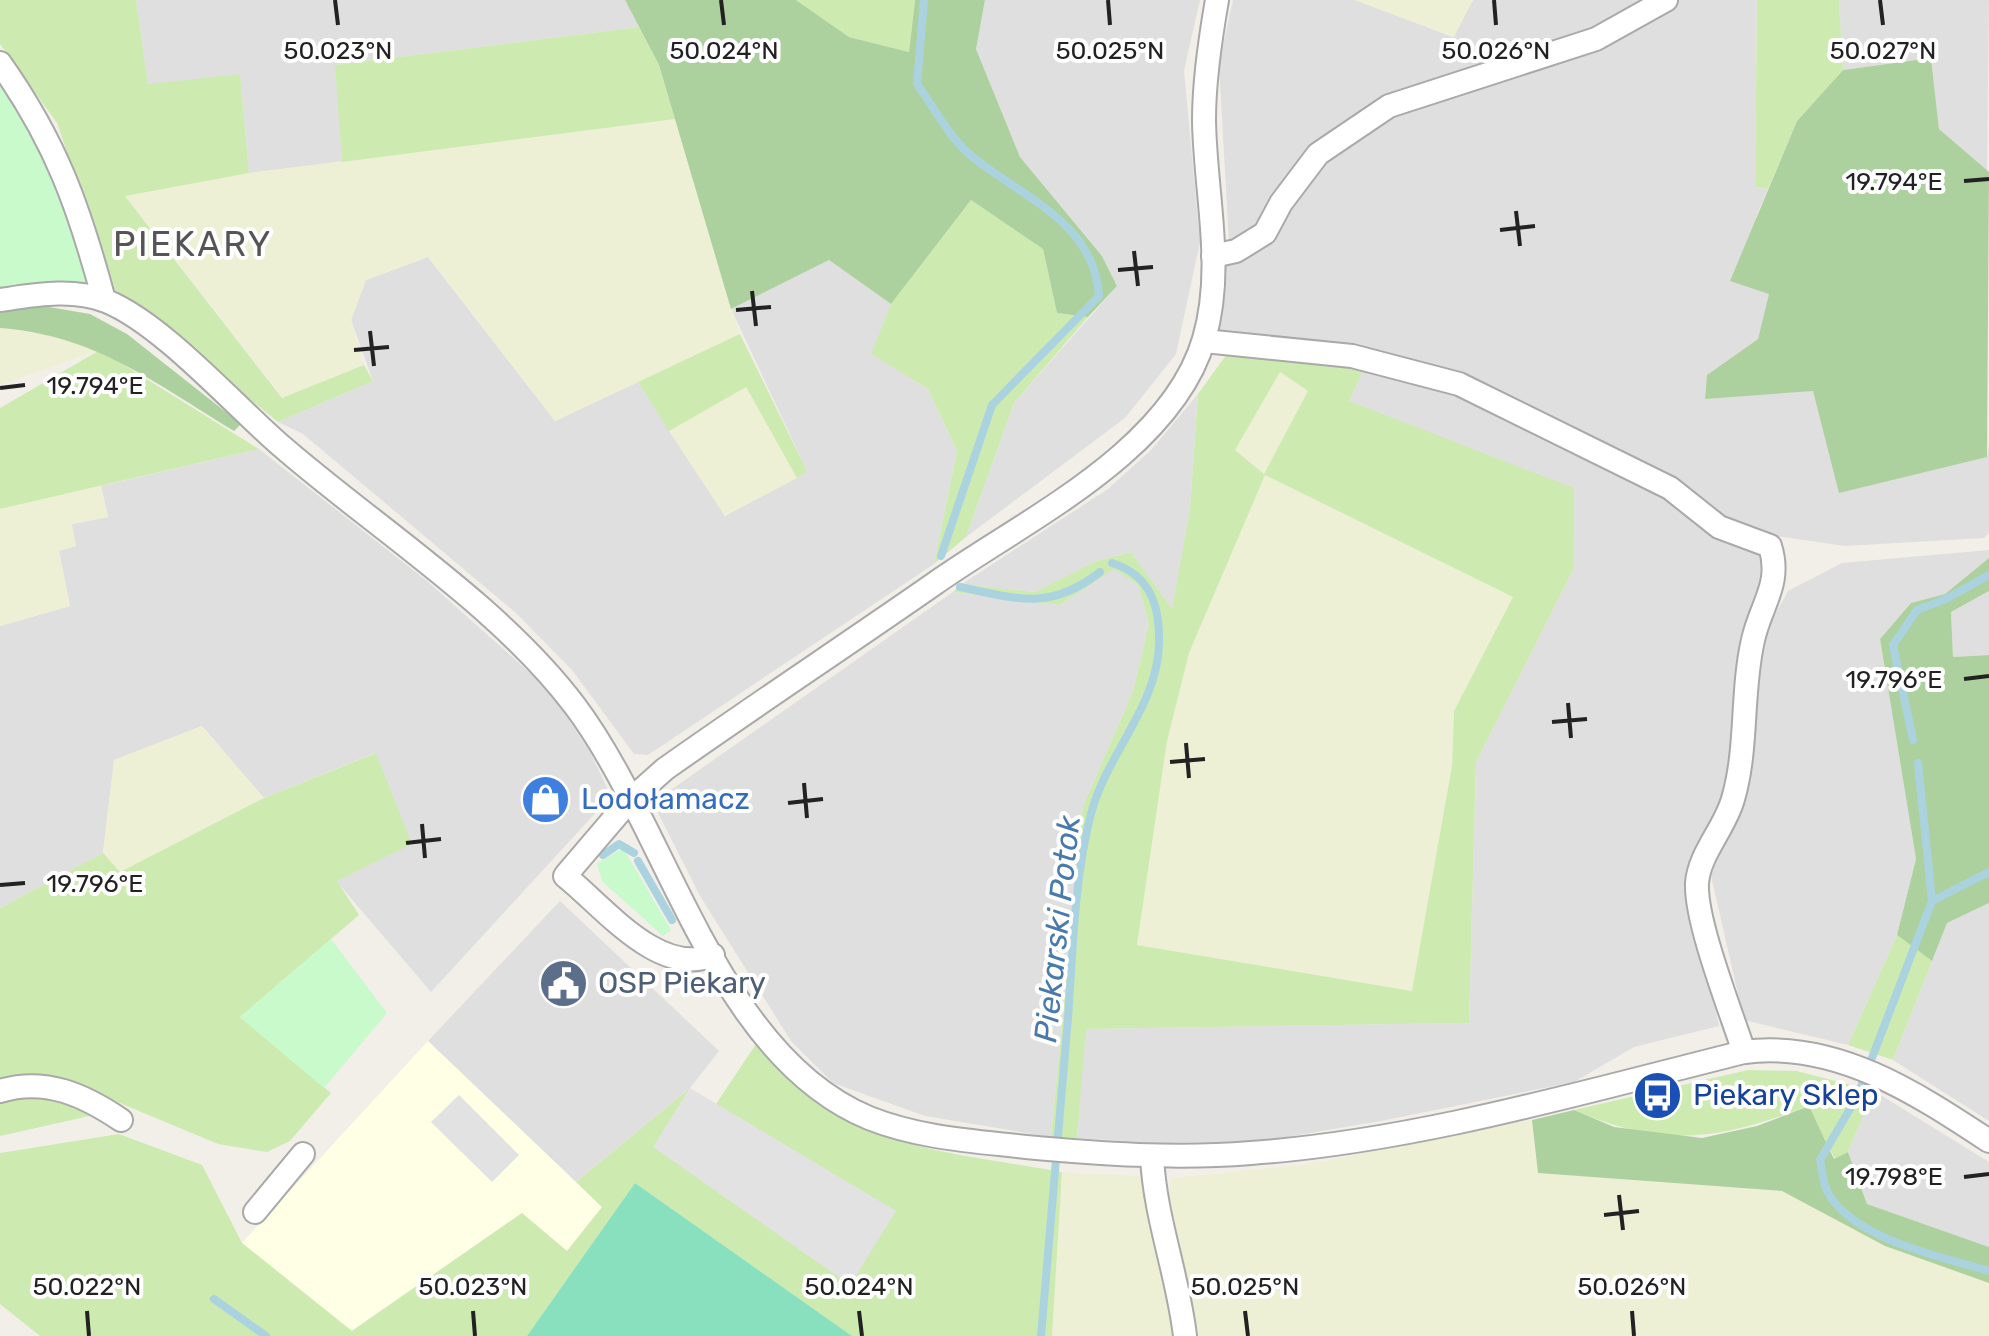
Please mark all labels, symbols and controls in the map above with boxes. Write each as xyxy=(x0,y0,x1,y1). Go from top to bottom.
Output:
text: 50.023°N xyxy=(284,36,392,65)
text: 50.024°N xyxy=(669,36,779,65)
text: 50.025°N xyxy=(1056,36,1164,65)
text: 50.026°N xyxy=(1442,36,1550,65)
text: 50.027°N xyxy=(1830,36,1936,65)
text: 19.794°E xyxy=(1845,167,1943,196)
district label: PIEKARY xyxy=(113,223,273,265)
text: 19.794°E xyxy=(46,371,144,400)
text: 19.796°E xyxy=(1846,665,1942,694)
shop icon: Lodołamacz xyxy=(520,773,572,825)
place label: Lodołamacz xyxy=(581,781,750,817)
water label: Piekarski Potok xyxy=(1026,813,1088,1044)
text: 19.796°E xyxy=(47,869,143,898)
public building icon: OSP Piekary xyxy=(537,957,589,1009)
place label: OSP Piekary xyxy=(598,965,766,1001)
bus stop icon: Piekary Sklep xyxy=(1632,1069,1684,1121)
place label: Piekary Sklep xyxy=(1693,1077,1879,1113)
text: 19.798°E xyxy=(1845,1162,1943,1191)
text: 50.022°N xyxy=(33,1272,141,1301)
text: 50.023°N xyxy=(419,1272,527,1301)
text: 50.024°N xyxy=(804,1272,914,1301)
text: 50.025°N xyxy=(1191,1272,1299,1301)
text: 50.026°N xyxy=(1578,1272,1686,1301)

